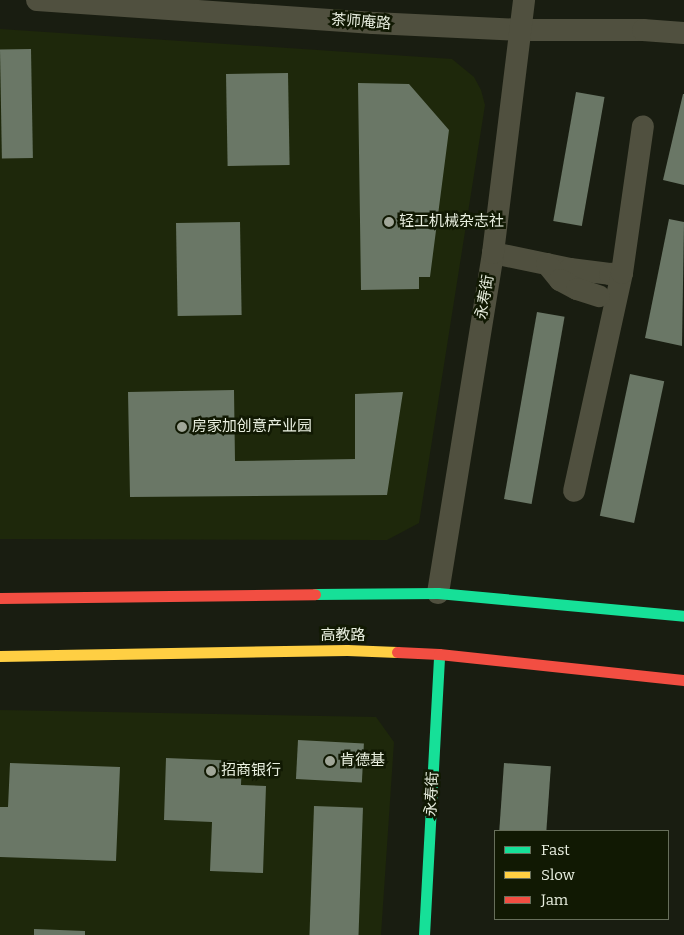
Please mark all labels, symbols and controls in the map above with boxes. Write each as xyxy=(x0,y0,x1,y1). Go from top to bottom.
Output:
street label: 茶师庵路 xyxy=(330,11,392,33)
place label: 轻工机械杂志社 xyxy=(399,213,504,231)
marker: 轻工机械杂志社 xyxy=(383,216,395,228)
street label: 永寿街 xyxy=(472,273,498,321)
place label: 房家加创意产业园 xyxy=(192,418,312,436)
marker: 房家加创意产业园 xyxy=(176,421,188,433)
street label: 高教路 xyxy=(321,627,365,645)
place label: 肯德基 xyxy=(340,752,385,770)
marker: 肯德基 xyxy=(324,755,336,767)
place label: 招商银行 xyxy=(221,762,281,780)
marker: 招商银行 xyxy=(205,765,217,777)
street label: 永寿街 xyxy=(422,771,442,817)
legend xyxy=(494,830,669,920)
text: Fast xyxy=(541,841,570,859)
text: Slow xyxy=(541,866,575,884)
text: Jam xyxy=(541,891,568,909)

